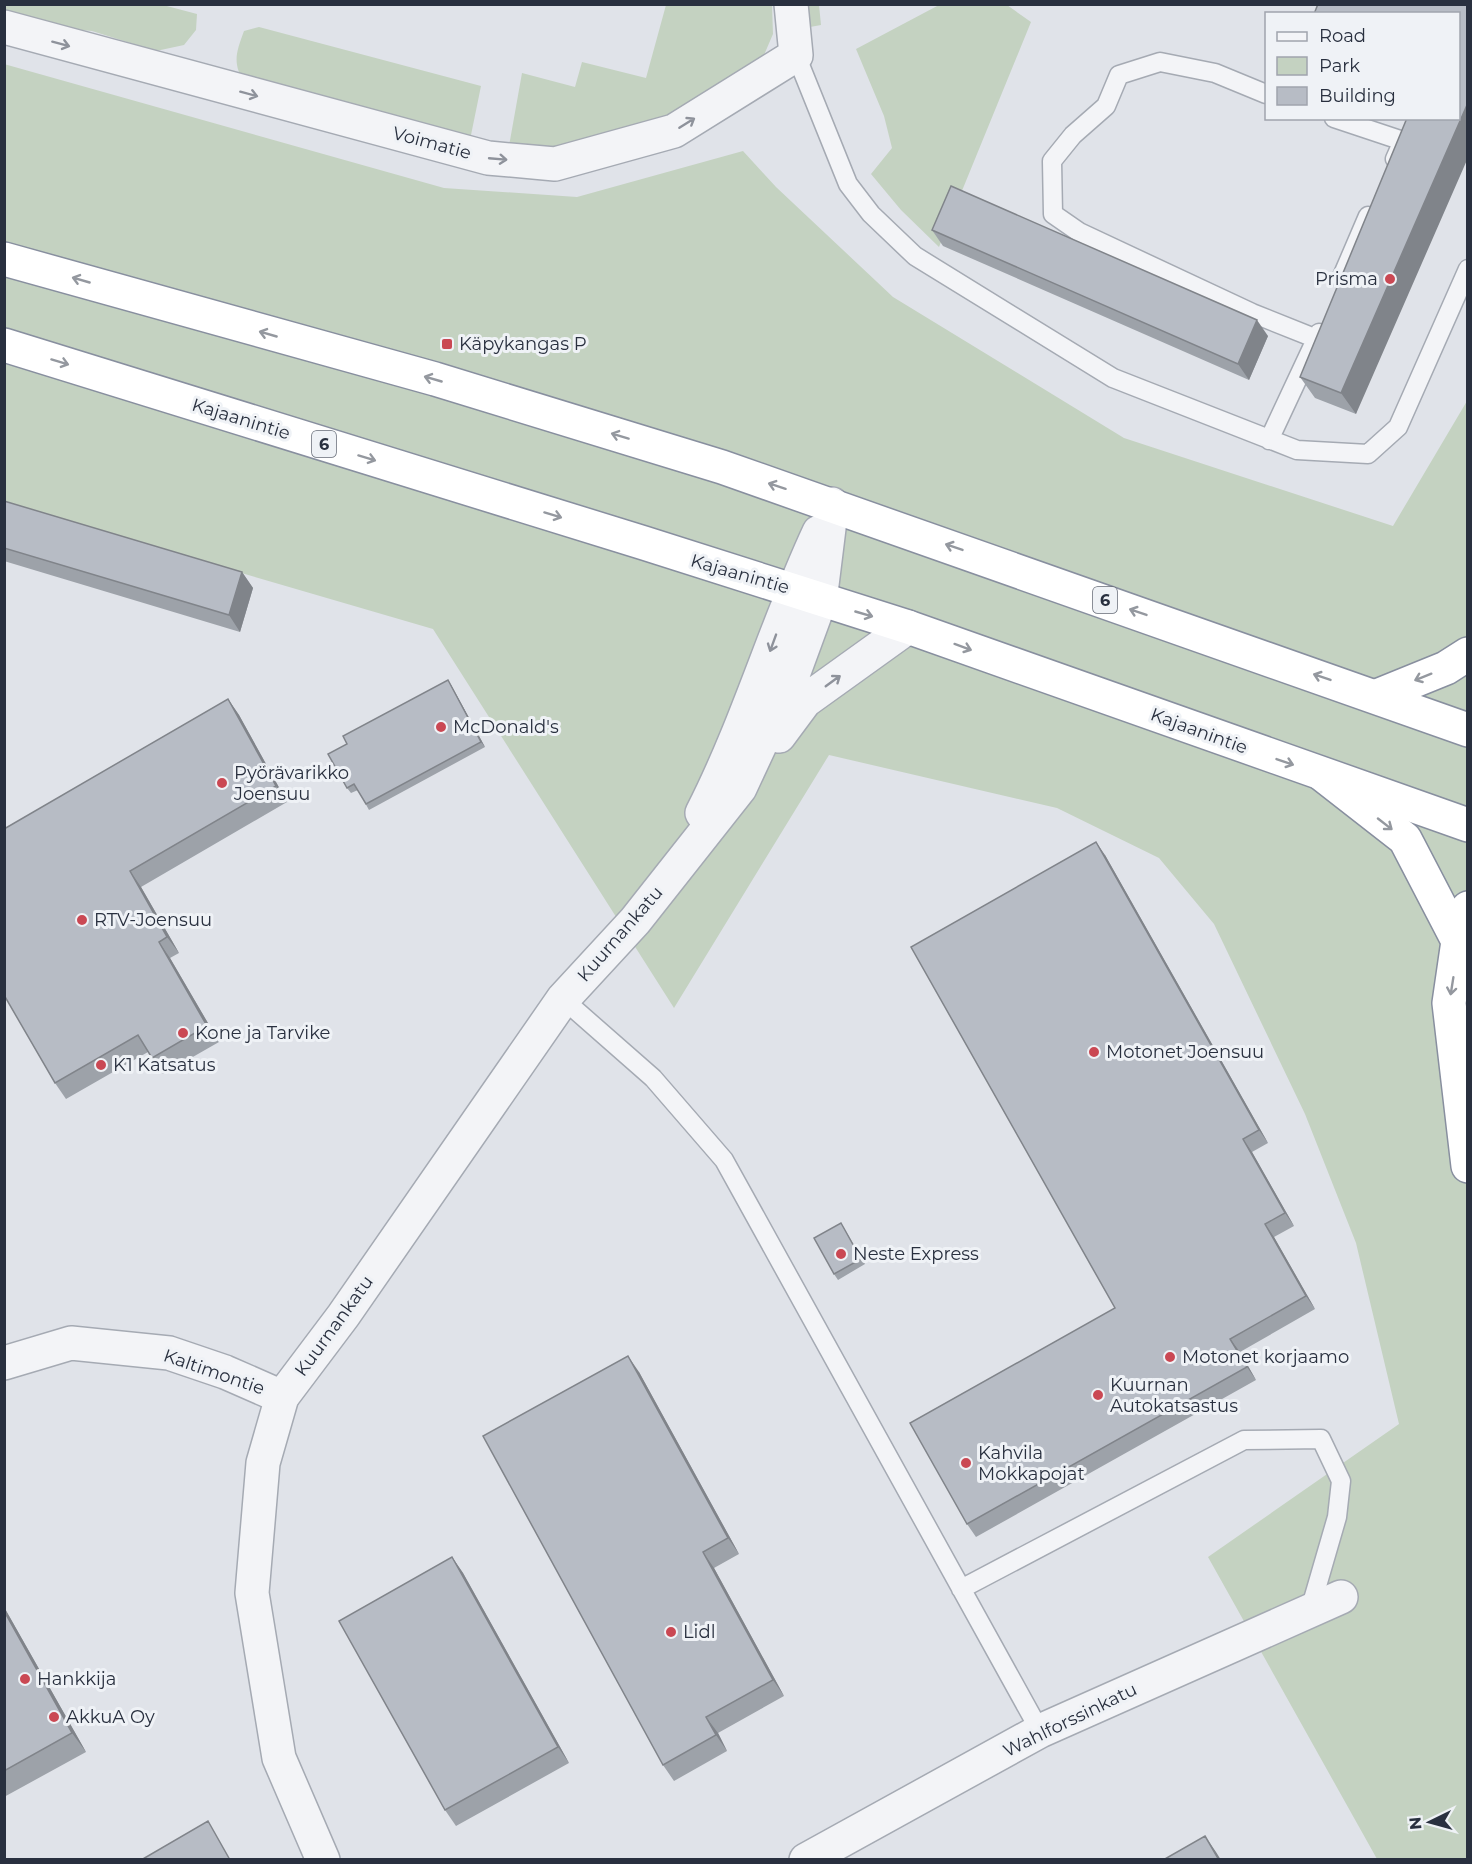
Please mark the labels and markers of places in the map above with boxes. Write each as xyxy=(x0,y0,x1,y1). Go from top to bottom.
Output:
place label: Prisma xyxy=(1315,268,1378,290)
marker: Prisma xyxy=(1383,272,1397,286)
place label: Käpykangas P xyxy=(459,333,587,355)
marker: Käpykangas P xyxy=(440,337,454,351)
place label: McDonald's xyxy=(453,716,559,738)
marker: McDonald's xyxy=(434,720,448,734)
place label: Pyörävarikko Joensuu xyxy=(233,762,349,805)
marker: Pyörävarikko Joensuu xyxy=(215,776,229,790)
place label: RTV-Joensuu xyxy=(94,909,212,931)
marker: RTV-Joensuu xyxy=(75,913,89,927)
place label: Kone ja Tarvike xyxy=(195,1022,331,1044)
marker: Kone ja Tarvike xyxy=(176,1026,190,1040)
place label: Motonet Joensuu xyxy=(1106,1041,1264,1063)
marker: Motonet Joensuu xyxy=(1087,1045,1101,1059)
place label: K1 Katsatus xyxy=(113,1054,216,1076)
marker: K1 Katsatus xyxy=(94,1058,108,1072)
place label: Neste Express xyxy=(853,1243,979,1265)
marker: Neste Express xyxy=(834,1247,848,1261)
place label: Motonet korjaamo xyxy=(1182,1346,1349,1368)
marker: Motonet korjaamo xyxy=(1163,1350,1177,1364)
place label: Kuurnan Autokatsastus xyxy=(1110,1374,1238,1417)
marker: Kuurnan Autokatsastus xyxy=(1091,1388,1105,1402)
place label: Kahvila Mokkapojat xyxy=(978,1442,1085,1485)
marker: Kahvila Mokkapojat xyxy=(959,1456,973,1470)
place label: Lidl xyxy=(683,1621,716,1643)
marker: Lidl xyxy=(664,1625,678,1639)
place label: Hankkija xyxy=(37,1668,116,1690)
marker: Hankkija xyxy=(18,1672,32,1686)
place label: AkkuA Oy xyxy=(66,1706,155,1728)
marker: AkkuA Oy xyxy=(47,1710,61,1724)

